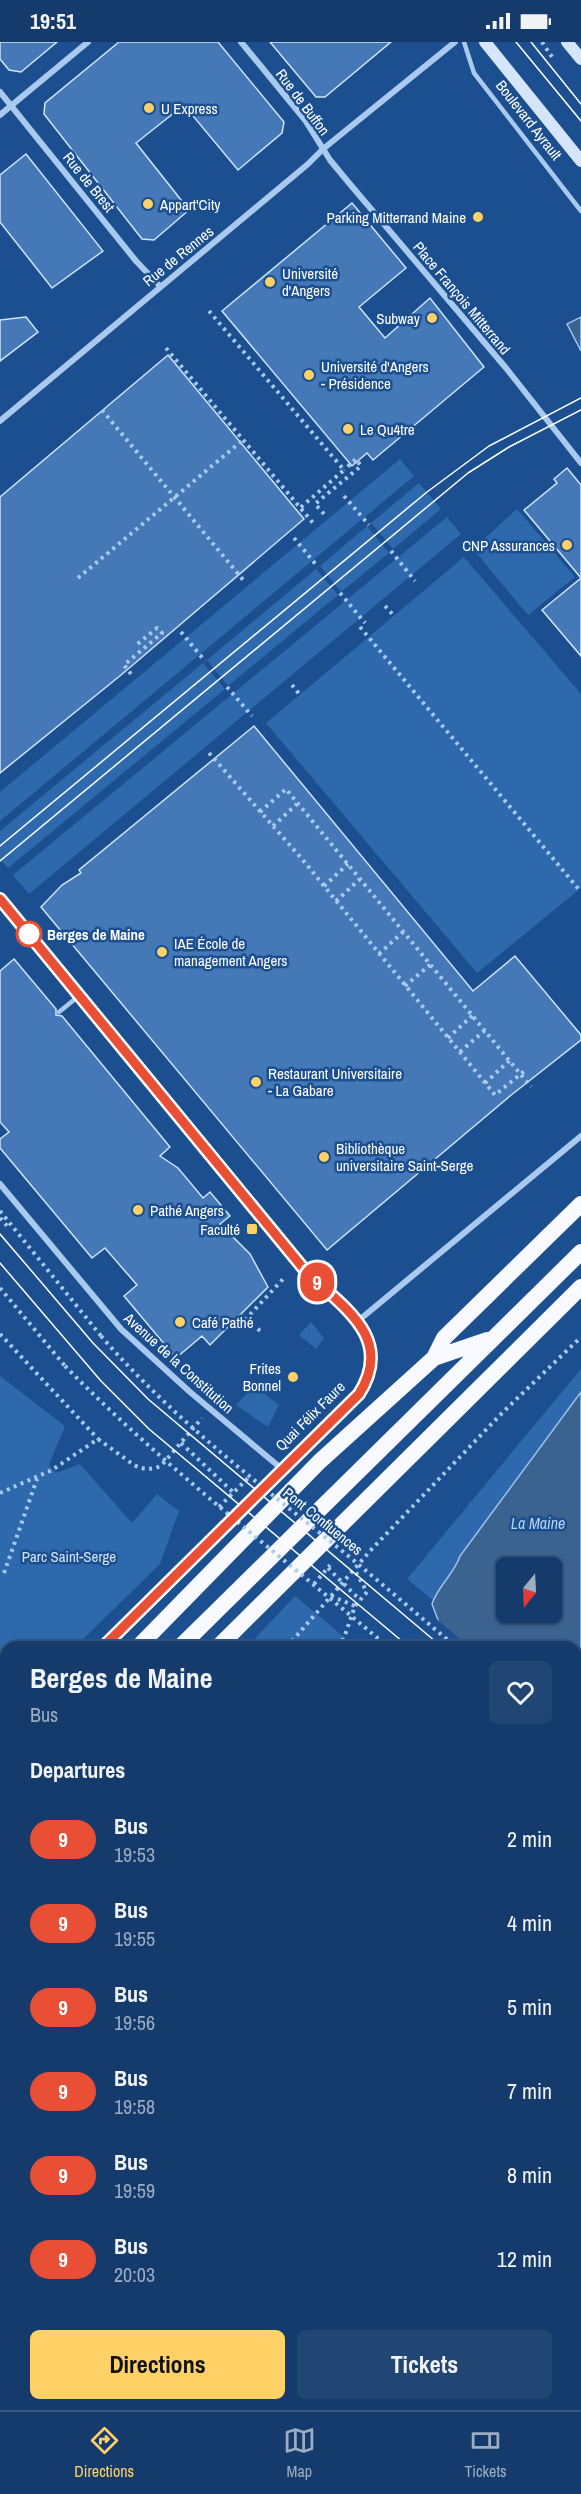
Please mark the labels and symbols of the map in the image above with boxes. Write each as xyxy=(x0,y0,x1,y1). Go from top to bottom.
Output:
street label: Rue de Buffon xyxy=(271,64,335,140)
street label: Boulevard Ayrault xyxy=(491,76,567,165)
place label: U Express xyxy=(161,98,218,119)
marker: U Express xyxy=(142,101,156,115)
street label: Rue de Brest xyxy=(58,147,120,217)
place label: Appart'City xyxy=(159,194,221,215)
marker: Appart'City xyxy=(141,197,155,211)
place label: Parking Mitterrand Maine xyxy=(327,207,466,228)
marker: Parking Mitterrand Maine xyxy=(471,210,485,224)
street label: Rue de Rennes xyxy=(138,221,218,291)
street label: Place François Mitterrand xyxy=(408,237,516,359)
place label: Université d'Angers xyxy=(282,263,338,301)
marker: Université d'Angers xyxy=(263,275,277,289)
place label: Subway xyxy=(376,308,421,329)
marker: Subway xyxy=(425,311,439,325)
place label: Université d'Angers - Présidence xyxy=(321,356,429,394)
marker: Université d'Angers - Présidence xyxy=(302,368,316,382)
place label: Le Qu4tre xyxy=(360,419,415,440)
marker: Le Qu4tre xyxy=(341,422,355,436)
place label: CNP Assurances xyxy=(462,535,555,556)
marker: CNP Assurances xyxy=(560,538,574,552)
marker: Berges de Maine xyxy=(16,921,42,947)
place label: Berges de Maine xyxy=(47,924,145,945)
place label: IAE École de management Angers xyxy=(174,933,288,971)
marker: IAE École de management Angers xyxy=(155,945,169,959)
place label: Restaurant Universitaire - La Gabare xyxy=(268,1063,402,1101)
marker: Restaurant Universitaire - La Gabare xyxy=(249,1075,263,1089)
place label: Bibliothèque universitaire Saint-Serge xyxy=(336,1138,474,1176)
marker: Bibliothèque universitaire Saint-Serge xyxy=(317,1150,331,1164)
place label: Pathé Angers xyxy=(150,1200,224,1221)
marker: Pathé Angers xyxy=(131,1203,145,1217)
place label: Faculté xyxy=(200,1219,240,1240)
marker: Faculté xyxy=(245,1222,259,1236)
line badge: 9 xyxy=(298,1262,336,1302)
street label: Avenue de la Constitution xyxy=(119,1307,239,1418)
place label: Café Pathé xyxy=(192,1312,254,1333)
marker: Café Pathé xyxy=(173,1315,187,1329)
place label: Frites Bonnel xyxy=(243,1358,281,1396)
marker: Frites Bonnel xyxy=(286,1370,300,1384)
street label: Quai Félix Faure xyxy=(270,1376,350,1456)
street label: Pont Confluences xyxy=(279,1482,367,1560)
water label: La Maine xyxy=(511,1512,565,1534)
park label: Parc Saint-Serge xyxy=(22,1546,116,1567)
north arrow xyxy=(496,1557,562,1623)

